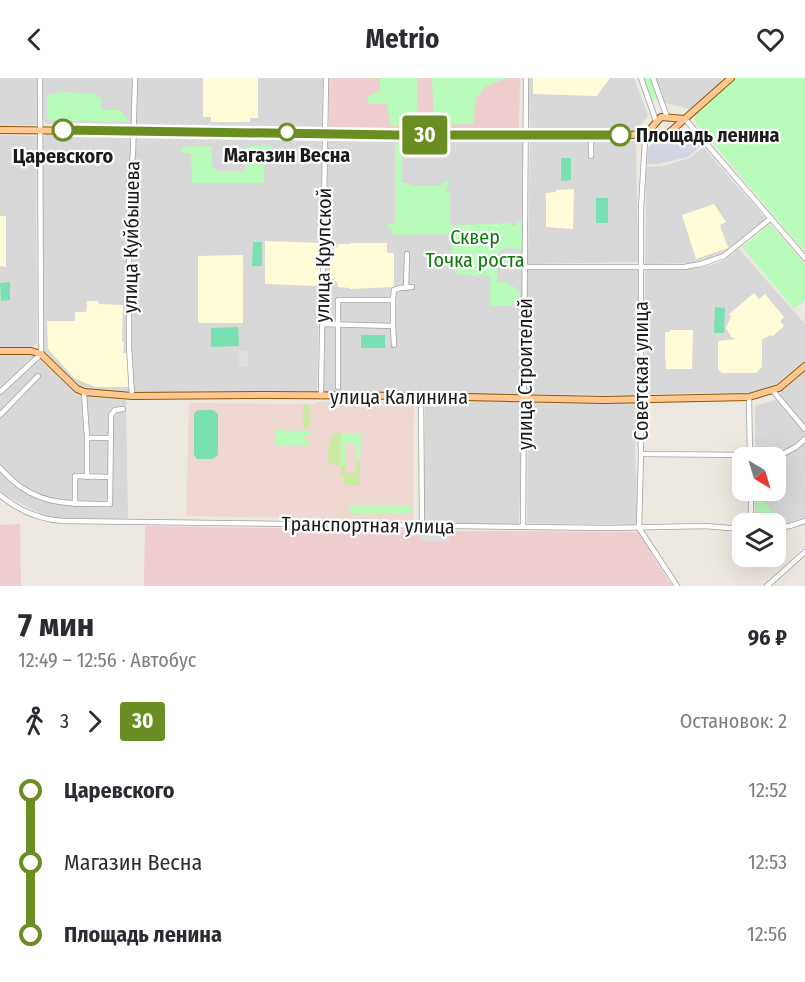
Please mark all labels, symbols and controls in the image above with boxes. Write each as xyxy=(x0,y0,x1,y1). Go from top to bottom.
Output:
icon: back xyxy=(18,23,51,56)
text: Metrio xyxy=(366,23,439,55)
icon: heart xyxy=(754,23,787,56)
line badge: 30 xyxy=(398,116,452,154)
marker: Царевского xyxy=(52,119,74,141)
text: 30 xyxy=(414,122,436,148)
marker: Магазин Весна xyxy=(278,123,296,141)
place label: Площадь ленина xyxy=(636,123,780,147)
marker: Площадь ленина xyxy=(609,124,631,146)
place label: Магазин Весна xyxy=(224,143,350,167)
place label: Царевского xyxy=(13,144,114,168)
street label: улица Куйбышева xyxy=(118,161,144,313)
street label: улица Крупской xyxy=(310,188,336,322)
park label: Сквер Точка роста xyxy=(425,225,525,272)
street label: улица Строителей xyxy=(513,298,537,450)
street label: Советская улица xyxy=(629,301,653,441)
street label: улица Калинина xyxy=(330,385,468,409)
north arrow xyxy=(732,447,786,501)
map controls xyxy=(732,447,786,567)
street label: Транспортная улица xyxy=(281,511,455,539)
button: layers xyxy=(732,513,786,567)
text: 7 мин xyxy=(18,605,94,645)
text: 96 ₽ xyxy=(748,624,787,651)
text: 12:49 – 12:56 · Автобус xyxy=(18,648,196,672)
icon: walk xyxy=(18,705,51,738)
icon: forward xyxy=(78,705,111,738)
text: 30 xyxy=(132,708,153,734)
text: 3 xyxy=(60,709,69,733)
text: Остановок: 2 xyxy=(680,709,787,733)
text: Царевского xyxy=(64,777,175,804)
text: 12:52 xyxy=(748,778,787,802)
text: Магазин Весна xyxy=(64,849,202,876)
text: 12:53 xyxy=(748,850,787,874)
text: Площадь ленина xyxy=(64,921,222,948)
text: 12:56 xyxy=(747,922,787,946)

